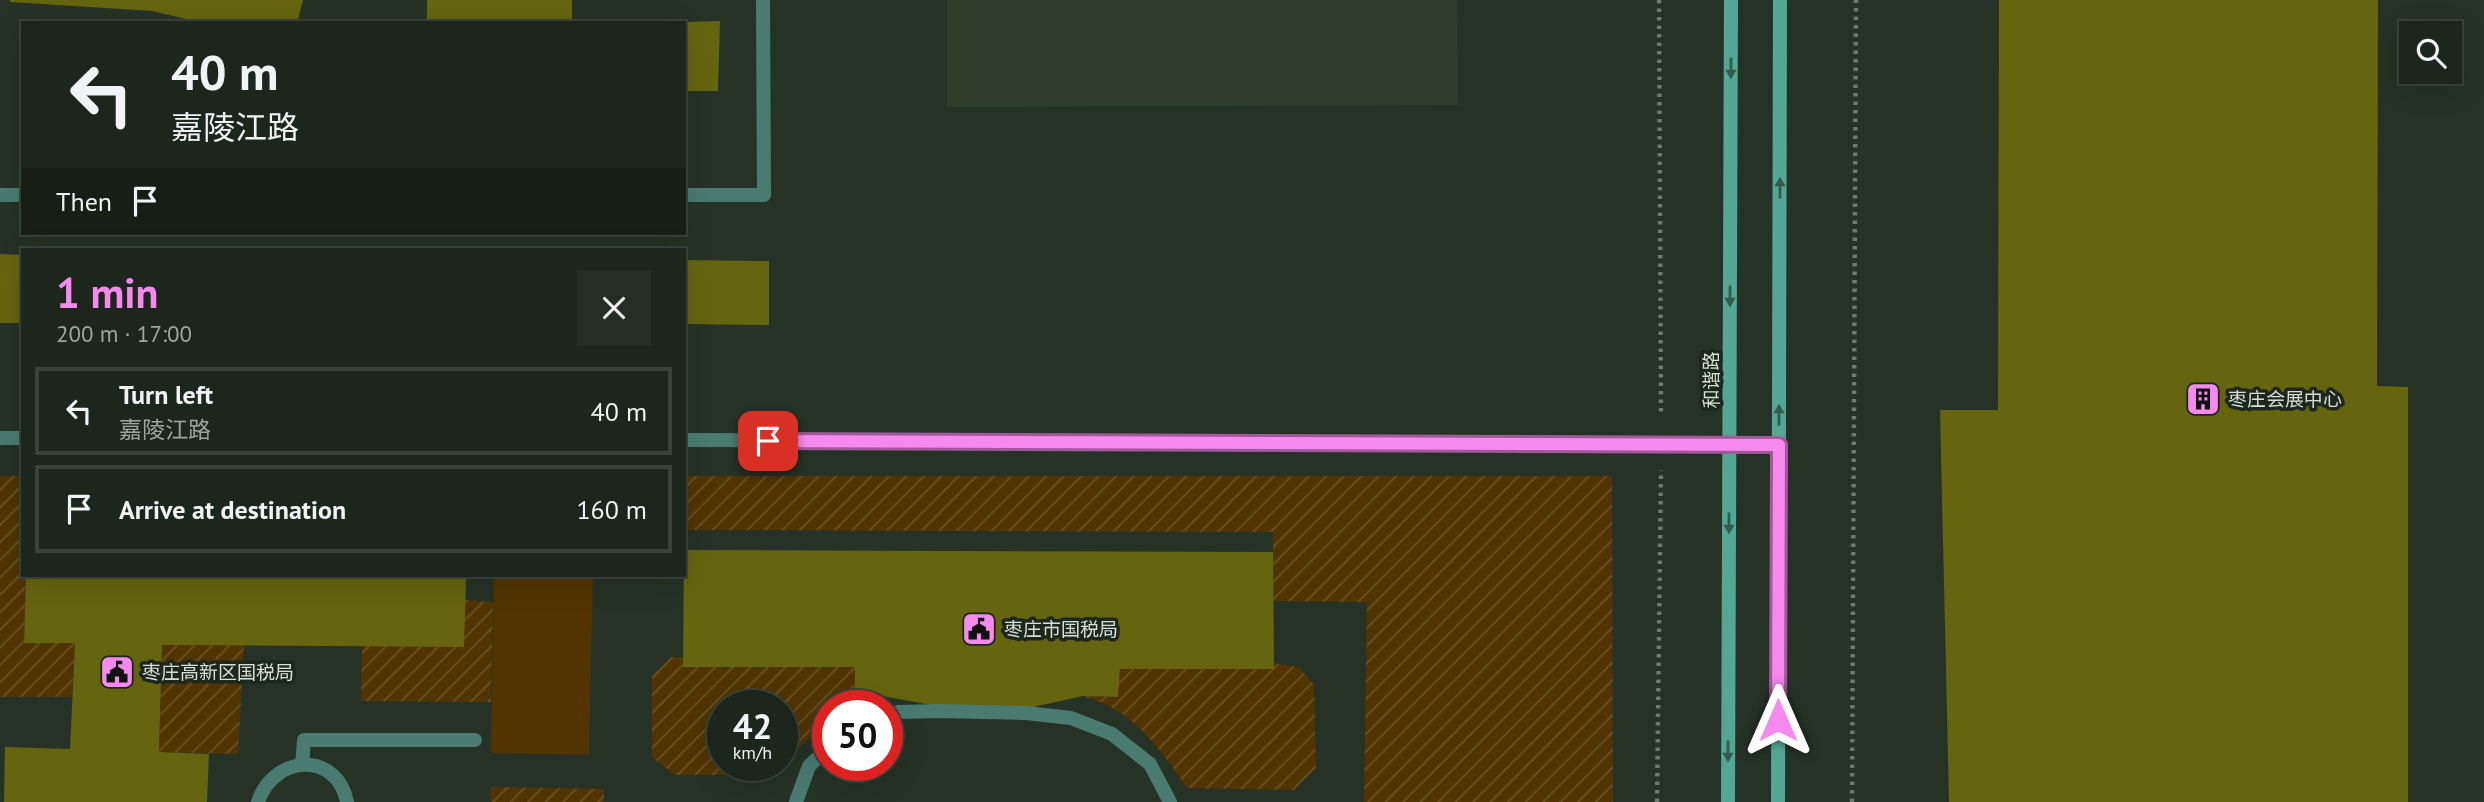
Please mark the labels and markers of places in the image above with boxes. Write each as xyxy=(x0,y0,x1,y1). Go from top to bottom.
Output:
building icon: 枣庄会展中心 xyxy=(2184,380,2222,418)
place label: 枣庄会展中心 xyxy=(2228,387,2342,411)
pin xyxy=(738,411,798,471)
public building icon: 枣庄市国税局 xyxy=(960,610,998,648)
place label: 枣庄市国税局 xyxy=(1004,617,1118,641)
public building icon: 枣庄高新区国税局 xyxy=(98,653,136,691)
place label: 枣庄高新区国税局 xyxy=(142,660,294,684)

